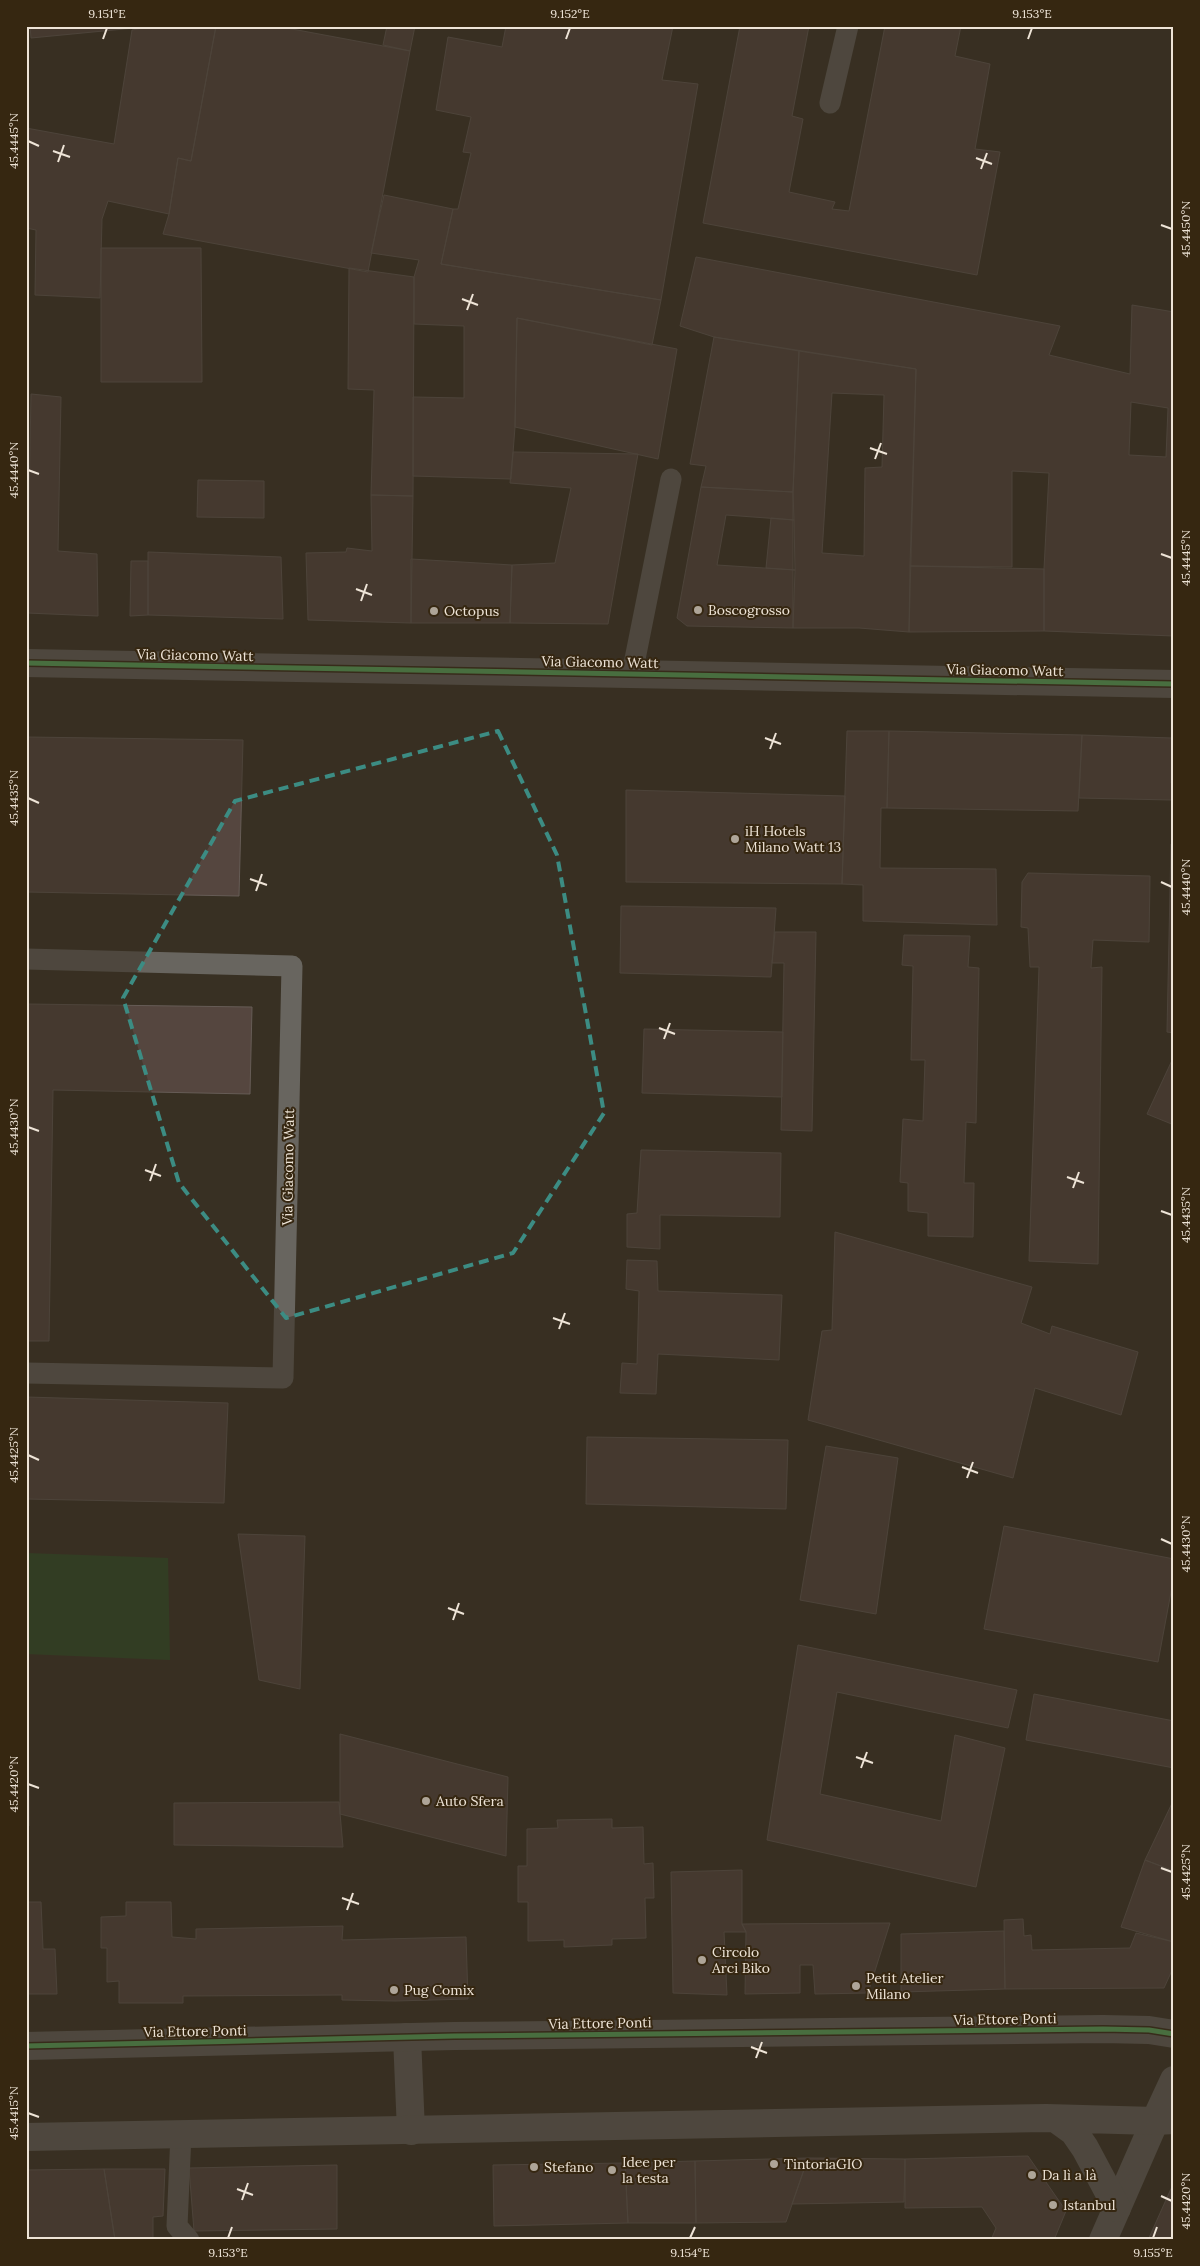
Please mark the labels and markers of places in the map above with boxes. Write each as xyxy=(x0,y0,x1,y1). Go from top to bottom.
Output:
place label: Boscogrosso xyxy=(708,601,790,619)
place label: Octopus xyxy=(444,602,499,620)
marker: Boscogrosso xyxy=(692,604,704,616)
marker: Octopus xyxy=(428,605,440,617)
place label: iH Hotels Milano Watt 13 xyxy=(745,822,841,856)
marker: iH Hotels Milano Watt 13 xyxy=(729,833,741,845)
place label: Auto Sfera xyxy=(435,1792,504,1810)
marker: Auto Sfera xyxy=(420,1795,432,1807)
place label: Circolo Arci Biko xyxy=(711,1943,770,1977)
marker: Circolo Arci Biko xyxy=(696,1954,708,1966)
place label: Petit Atelier Milano xyxy=(866,1969,944,2003)
marker: Petit Atelier Milano xyxy=(850,1980,862,1992)
place label: Pug Comix xyxy=(404,1981,475,1999)
marker: Pug Comix xyxy=(388,1984,400,1996)
place label: Idee per la testa xyxy=(622,2153,676,2187)
place label: TintoriaGIO xyxy=(784,2155,862,2173)
place label: Stefano xyxy=(544,2158,594,2176)
marker: TintoriaGIO xyxy=(768,2158,780,2170)
marker: Stefano xyxy=(528,2161,540,2173)
marker: Idee per la testa xyxy=(606,2164,618,2176)
place label: Da lì a là xyxy=(1042,2166,1097,2184)
marker: Da lì a là xyxy=(1026,2169,1038,2181)
place label: Istanbul xyxy=(1063,2196,1116,2214)
marker: Istanbul xyxy=(1047,2199,1059,2211)

